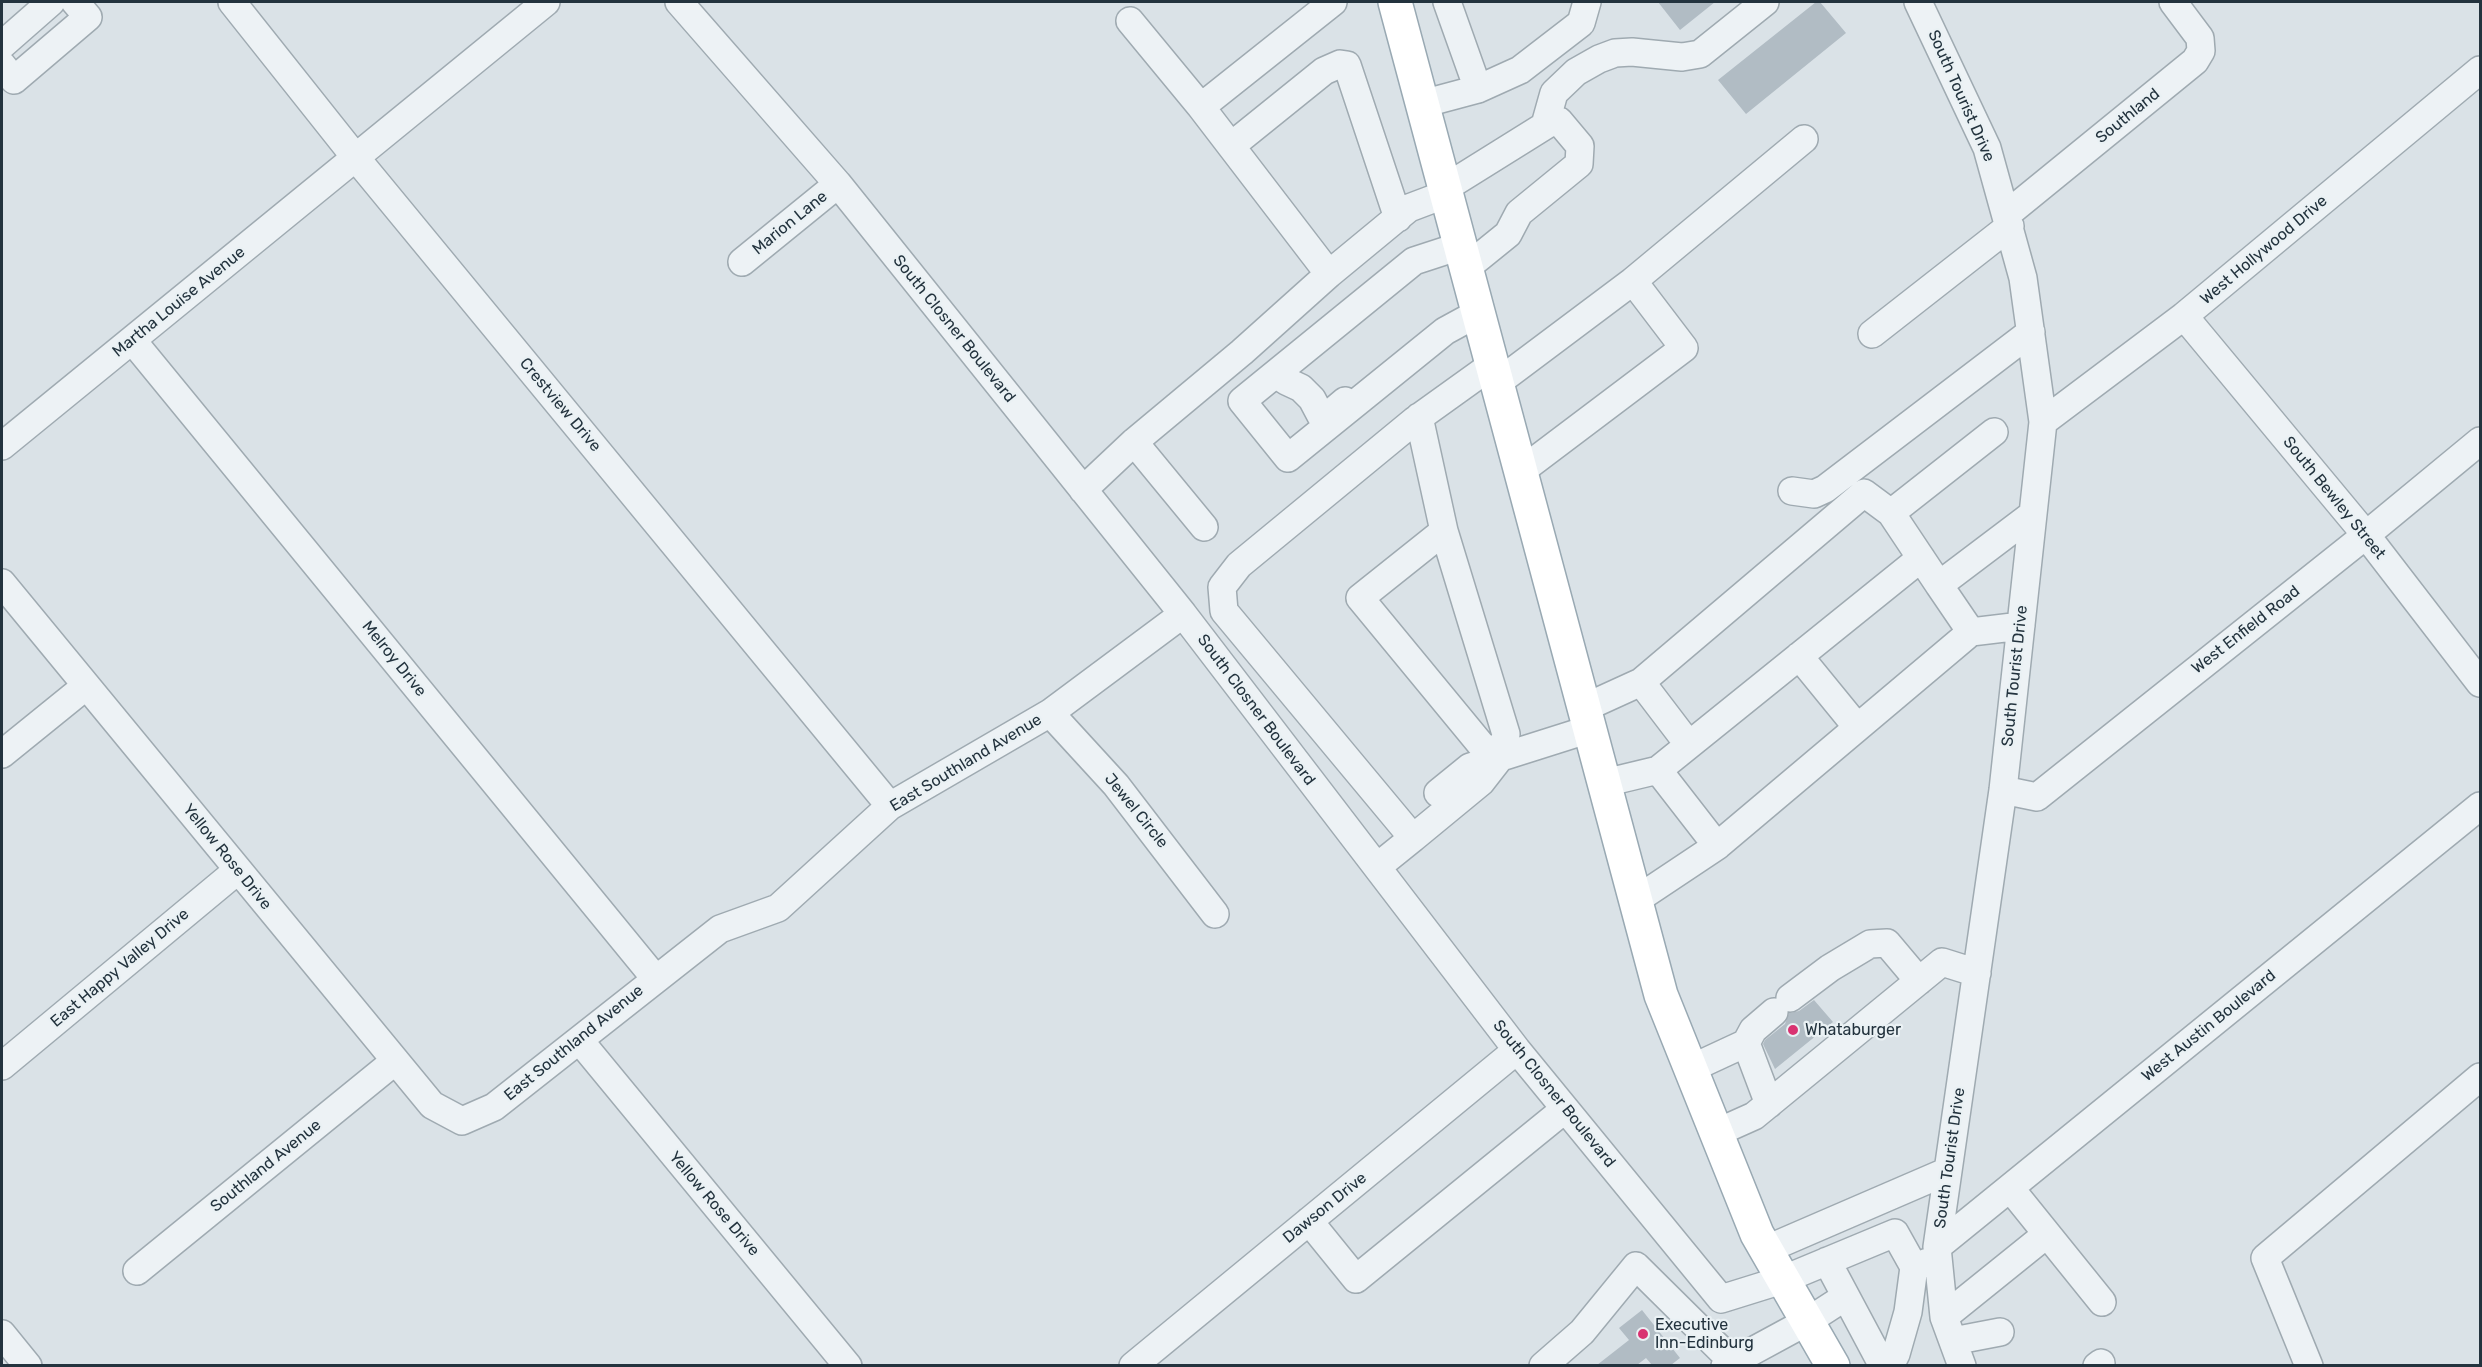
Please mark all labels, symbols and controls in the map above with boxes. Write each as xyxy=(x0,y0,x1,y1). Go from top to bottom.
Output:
street label: South Tourist Drive xyxy=(1923,27,1999,165)
street label: Southland xyxy=(2092,84,2164,148)
street label: Marion Lane xyxy=(749,187,831,259)
street label: West Hollywood Drive xyxy=(2197,191,2331,309)
street label: Martha Louise Avenue xyxy=(109,243,249,361)
street label: South Closner Boulevard xyxy=(889,251,1019,407)
street label: Crestview Drive xyxy=(515,354,605,456)
street label: South Bewley Street xyxy=(2279,433,2389,563)
street label: West Enfield Road xyxy=(2188,582,2304,678)
street label: South Tourist Drive xyxy=(1998,604,2032,748)
street label: Melroy Drive xyxy=(358,617,430,701)
street label: South Closner Boulevard xyxy=(1193,631,1319,789)
street label: East Southland Avenue xyxy=(887,710,1045,816)
street label: Jewel Circle xyxy=(1100,770,1172,852)
street label: Yellow Rose Drive xyxy=(178,800,276,914)
street label: East Happy Valley Drive xyxy=(47,904,193,1032)
street label: West Austin Boulevard xyxy=(2138,966,2280,1086)
street label: East Southland Avenue xyxy=(501,981,647,1105)
street label: South Closner Boulevard xyxy=(1489,1016,1619,1172)
place label: Whataburger xyxy=(1805,1020,1901,1040)
marker: Whataburger xyxy=(1786,1023,1800,1037)
street label: South Tourist Drive xyxy=(1931,1086,1969,1230)
street label: Southland Avenue xyxy=(207,1116,325,1216)
street label: Yellow Rose Drive xyxy=(665,1148,763,1260)
street label: Dawson Drive xyxy=(1279,1168,1371,1248)
place label: Executive Inn-Edinburg xyxy=(1655,1315,1754,1353)
marker: Executive Inn-Edinburg xyxy=(1636,1327,1650,1341)

